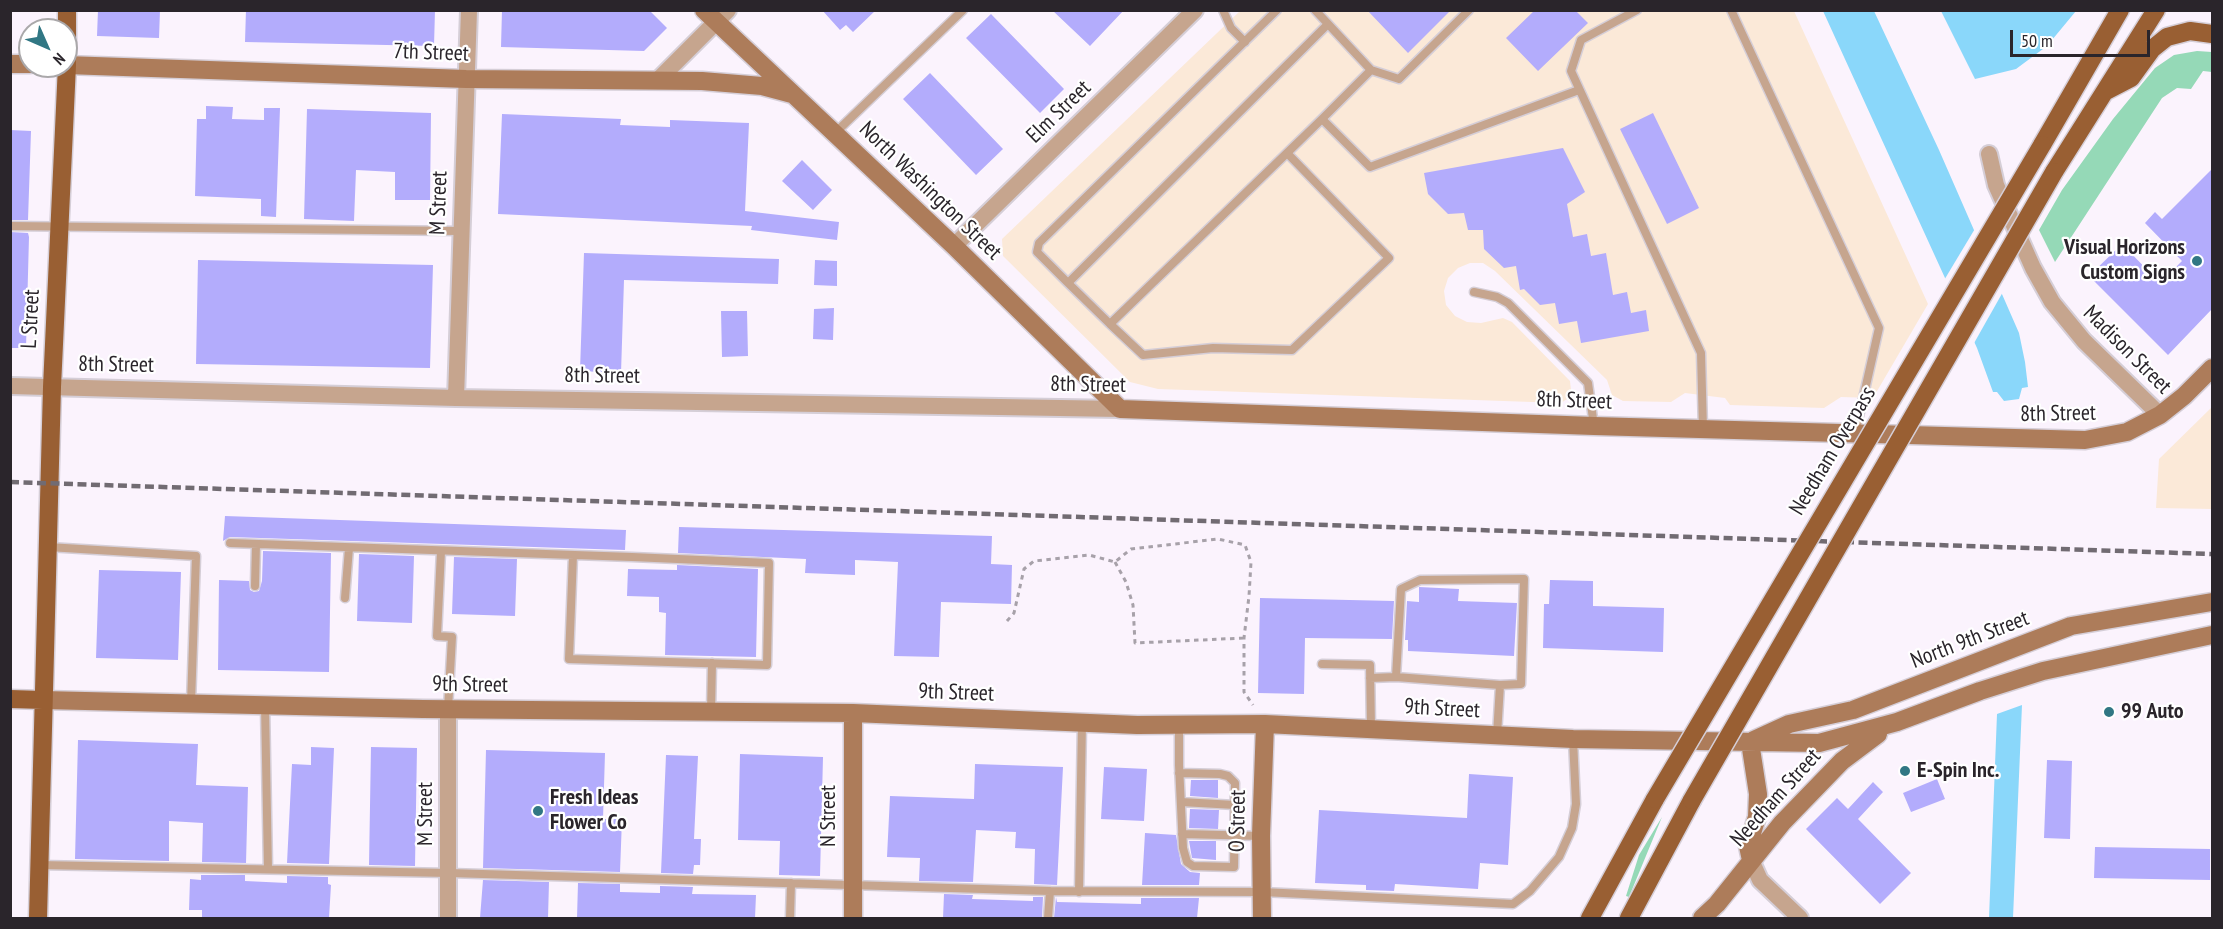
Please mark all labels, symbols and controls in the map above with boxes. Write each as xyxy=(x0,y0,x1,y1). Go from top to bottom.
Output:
north arrow xyxy=(18,18,78,78)
scale bar xyxy=(2013,18,2152,56)
text: 50 m xyxy=(2021,29,2053,52)
street label: 7th Street xyxy=(393,38,469,68)
text: N xyxy=(49,49,69,69)
street label: Elm Street xyxy=(1021,75,1097,149)
street label: North Washington Street xyxy=(853,116,1007,266)
street label: M Street xyxy=(425,170,453,236)
place label: Visual Horizons Custom Signs xyxy=(2064,235,2185,286)
marker: Visual Horizons Custom Signs xyxy=(2190,254,2204,268)
street label: L Street xyxy=(16,289,46,349)
street label: Madison Street xyxy=(2077,300,2177,400)
street label: 8th Street xyxy=(78,351,154,379)
street label: 8th Street xyxy=(564,362,640,390)
street label: 8th Street xyxy=(1050,371,1126,399)
street label: Needham Overpass xyxy=(1784,382,1882,520)
street label: 8th Street xyxy=(1536,386,1612,416)
street label: 8th Street xyxy=(2020,400,2096,428)
street label: North 9th Street xyxy=(1907,605,2033,675)
street label: 9th Street xyxy=(432,671,508,699)
street label: 9th Street xyxy=(918,678,994,708)
street label: 9th Street xyxy=(1403,694,1481,724)
place label: 99 Auto xyxy=(2121,699,2184,725)
marker: 99 Auto xyxy=(2102,705,2116,719)
street label: Needham Street xyxy=(1725,744,1827,852)
place label: E-Spin Inc. xyxy=(1917,758,1999,784)
marker: E-Spin Inc. xyxy=(1898,764,1912,778)
street label: M Street xyxy=(413,782,439,846)
place label: Fresh Ideas Flower Co xyxy=(550,785,638,836)
street label: N Street xyxy=(816,785,842,847)
street label: O Street xyxy=(1224,790,1252,852)
marker: Fresh Ideas Flower Co xyxy=(531,804,545,818)

